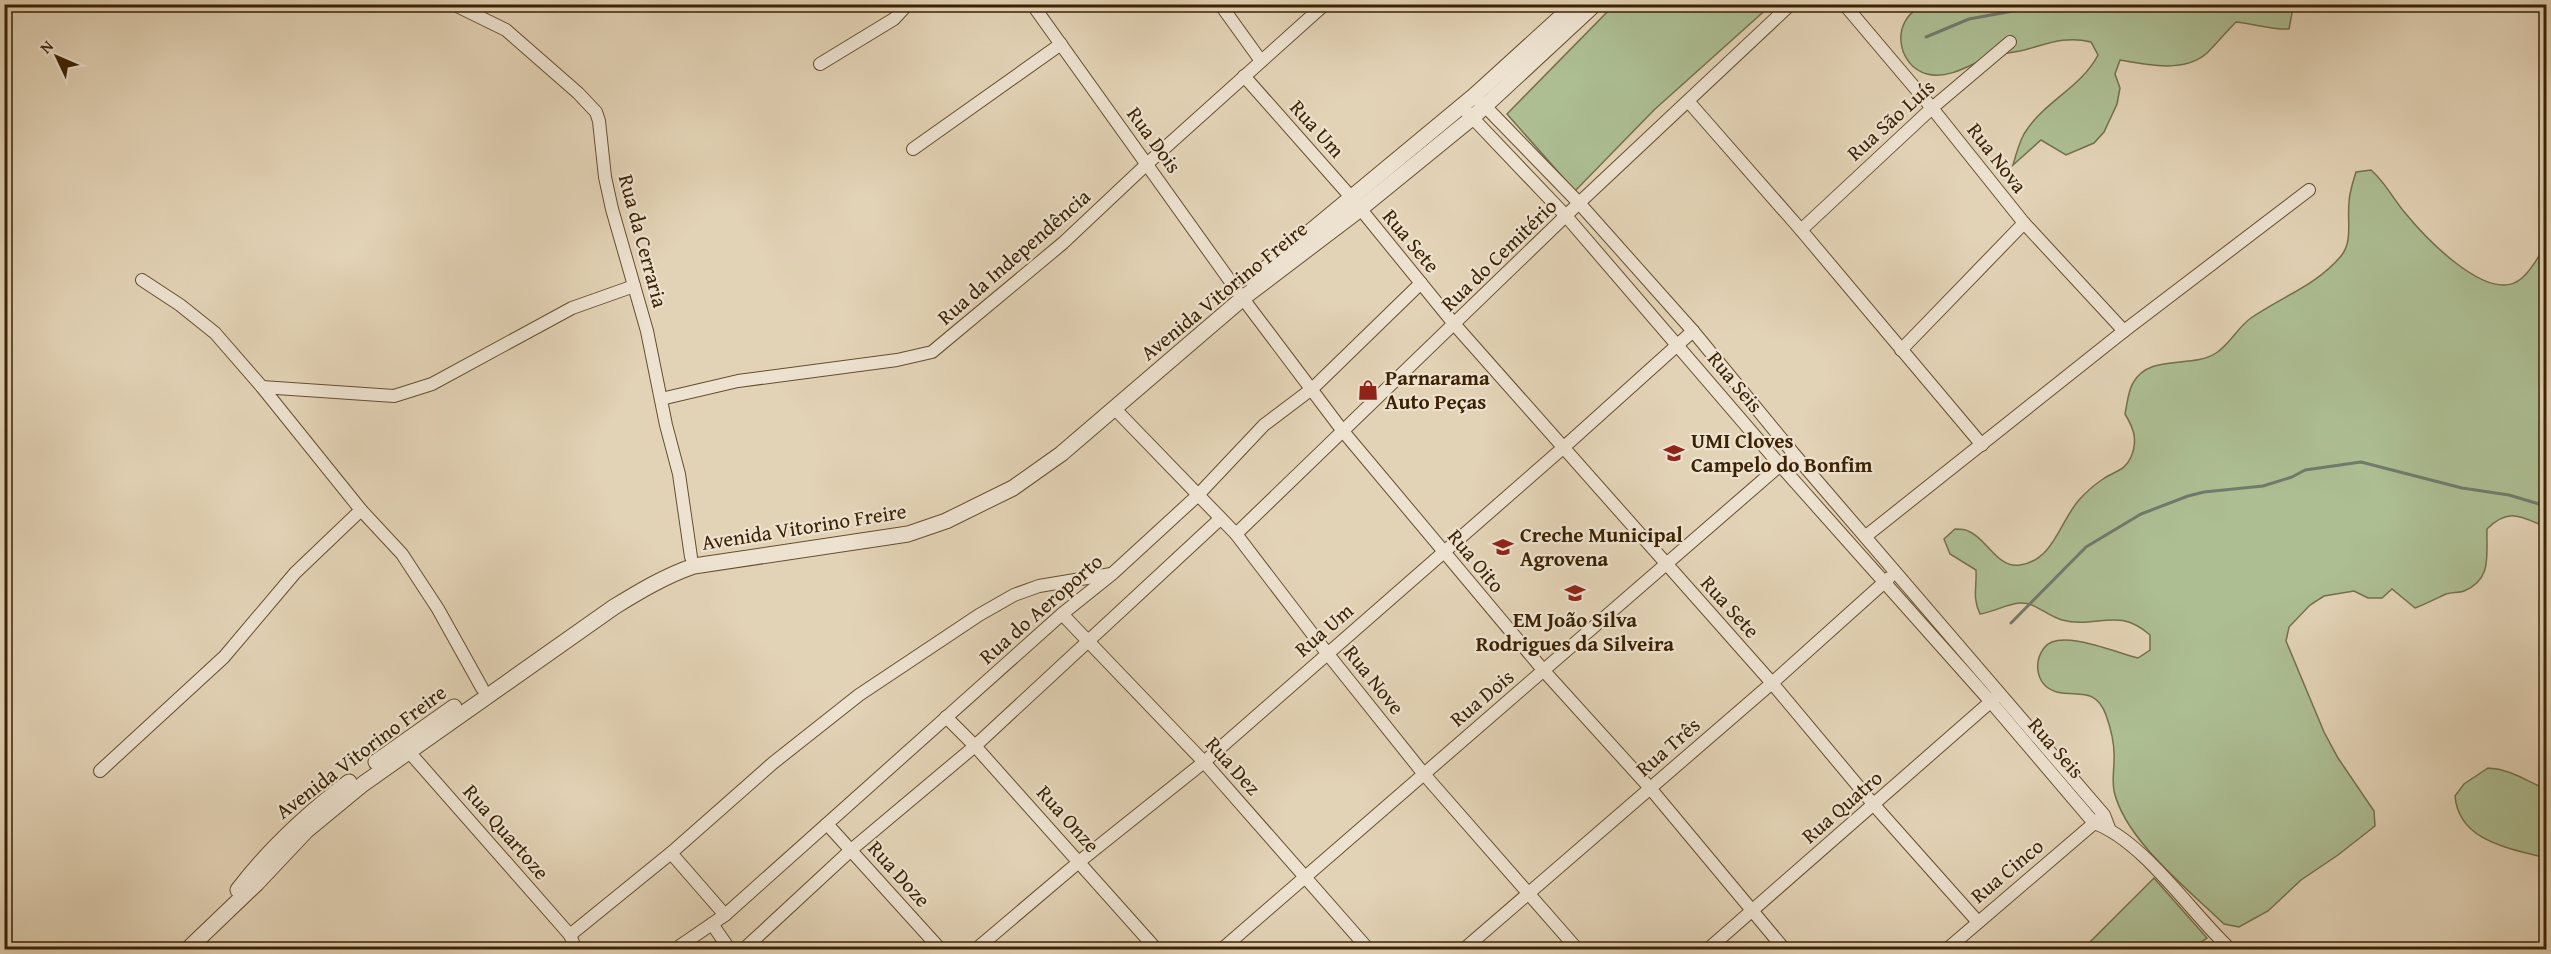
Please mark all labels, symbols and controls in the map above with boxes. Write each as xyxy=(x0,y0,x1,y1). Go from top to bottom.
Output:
north arrow xyxy=(27,27,87,87)
text: N xyxy=(34,34,59,59)
street label: Rua São Luís xyxy=(1840,72,1942,168)
street label: Rua Um xyxy=(1283,93,1352,165)
street label: Rua Dois xyxy=(1120,100,1189,179)
street label: Rua Nova xyxy=(1960,116,2035,200)
street label: Rua da Cerraria xyxy=(611,171,676,311)
street label: Rua da Independência xyxy=(930,181,1097,332)
street label: Rua do Cemitério xyxy=(1433,191,1564,318)
street label: Rua Sete xyxy=(1375,202,1448,280)
street label: Avenida Vitorino Freire xyxy=(1134,213,1314,368)
street label: Rua Seis xyxy=(1700,344,1771,419)
place label: Parnarama Auto Peças xyxy=(1385,362,1490,417)
shop icon: Parnarama Auto Peças xyxy=(1356,378,1380,402)
place label: UMI Cloves Campelo do Bonfim xyxy=(1691,425,1872,480)
school or university icon: UMI Cloves Campelo do Bonfim xyxy=(1662,441,1686,465)
street label: Avenida Vitorino Freire xyxy=(699,495,909,558)
place label: Creche Municipal Agrovena xyxy=(1520,519,1683,574)
street label: Rua Oito xyxy=(1440,522,1512,599)
school or university icon: Creche Municipal Agrovena xyxy=(1491,535,1515,559)
street label: Rua do Aeroporto xyxy=(972,546,1109,671)
street label: Rua Sete xyxy=(1694,568,1767,645)
school or university icon: EM João Silva Rodrigues da Silveira xyxy=(1563,581,1587,605)
street label: Rua Um xyxy=(1287,595,1360,664)
place label: EM João Silva Rodrigues da Silveira xyxy=(1476,604,1674,659)
street label: Rua Nove xyxy=(1337,638,1412,721)
street label: Rua Dois xyxy=(1443,661,1521,734)
street label: Avenida Vitorino Freire xyxy=(269,677,453,826)
street label: Rua Três xyxy=(1629,710,1707,783)
street label: Rua Seis xyxy=(2021,710,2092,785)
street label: Rua Dez xyxy=(1198,729,1268,802)
street label: Rua Quatro xyxy=(1794,763,1889,851)
street label: Rua Quartoze xyxy=(456,777,557,886)
street label: Rua Onze xyxy=(1030,778,1107,859)
street label: Rua Cinco xyxy=(1963,831,2050,910)
street label: Rua Doze xyxy=(861,833,938,914)

